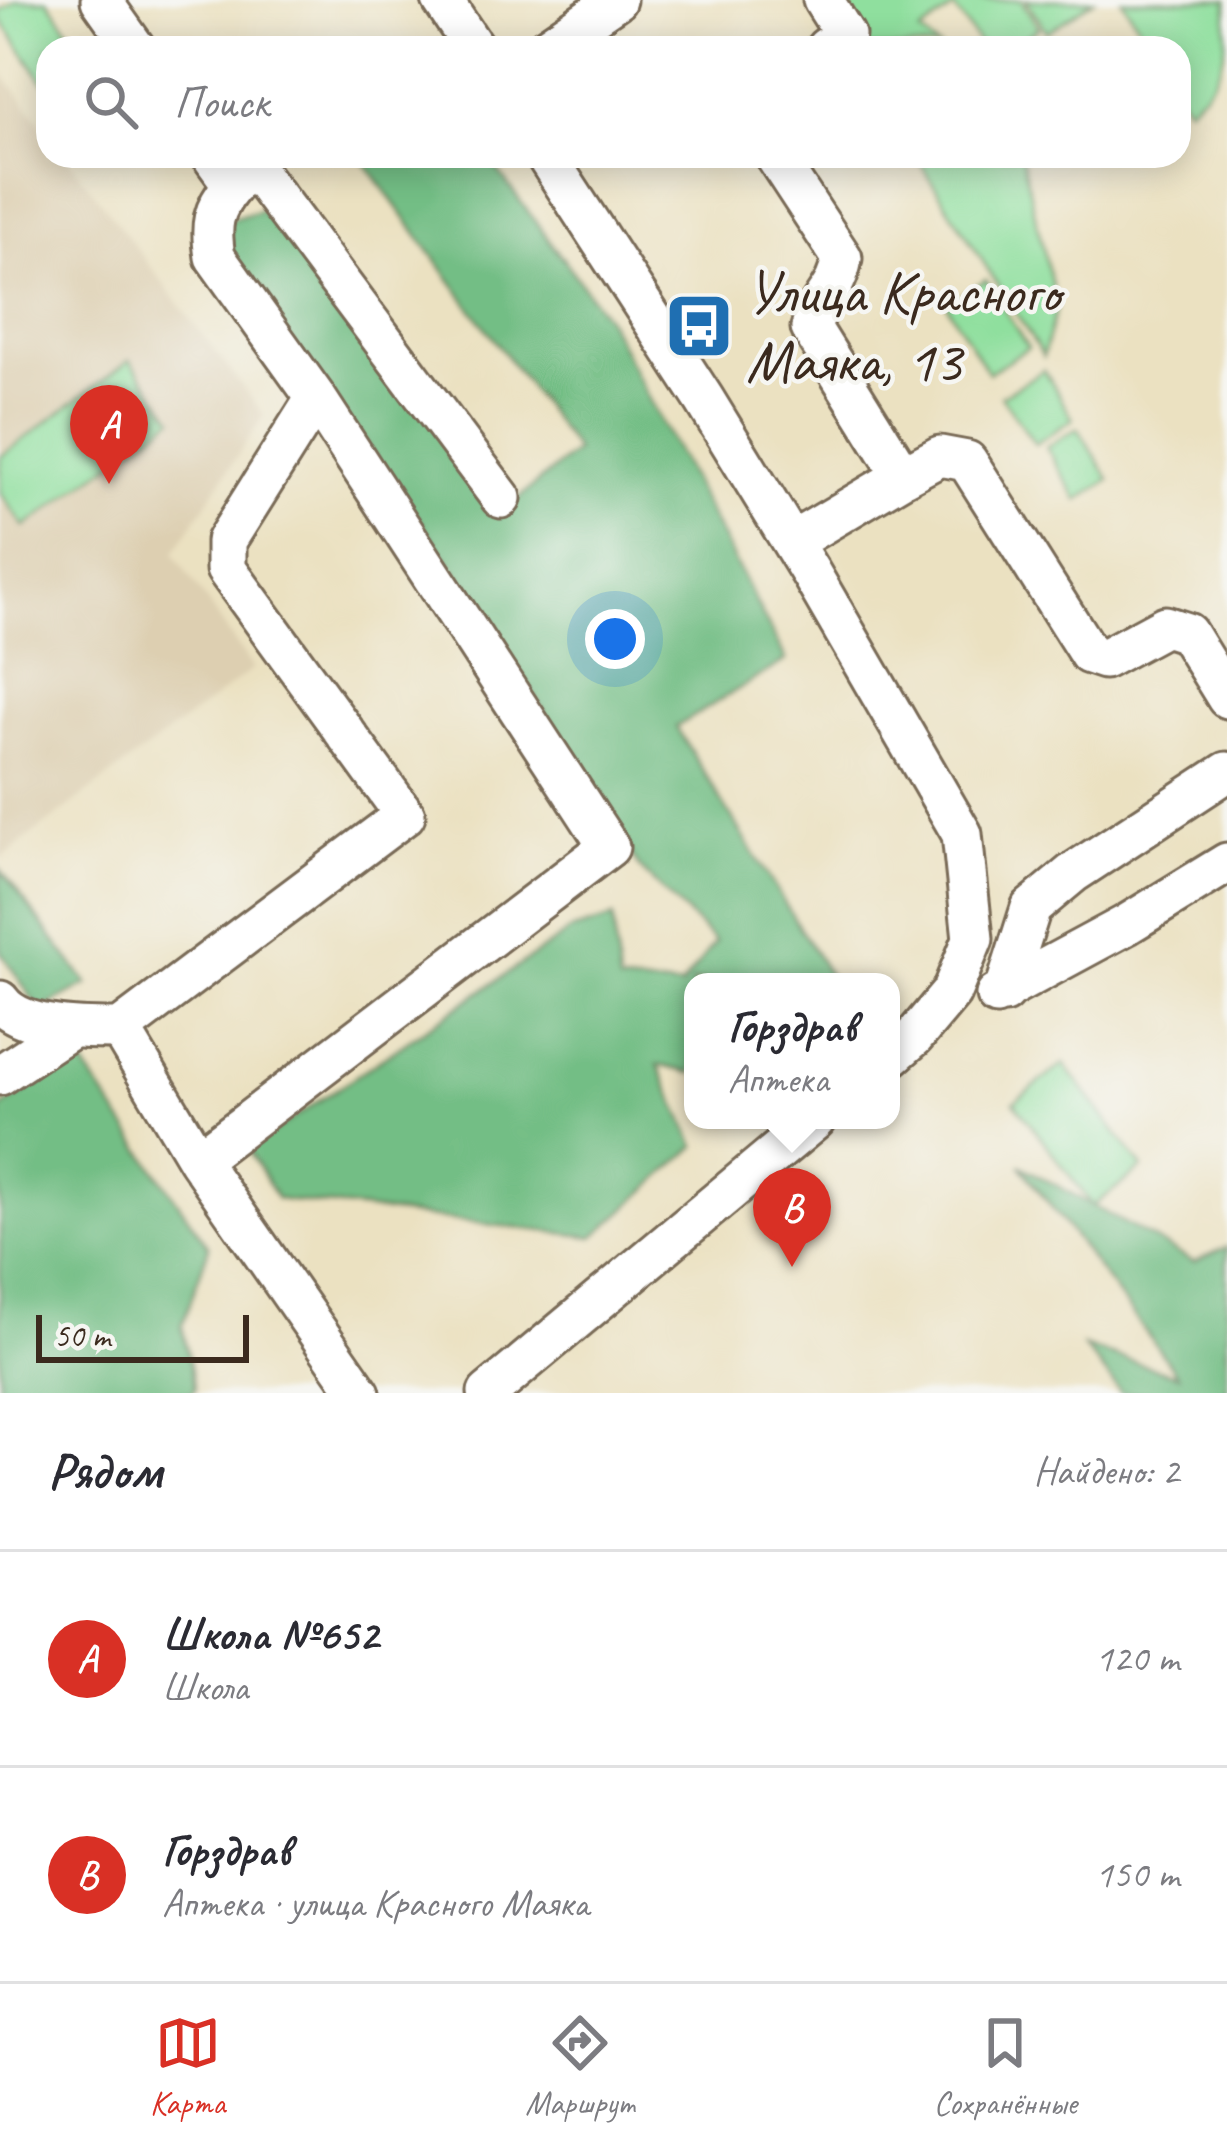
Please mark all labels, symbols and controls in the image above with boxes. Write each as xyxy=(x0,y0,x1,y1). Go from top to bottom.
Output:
search box xyxy=(36,36,1191,168)
icon: search xyxy=(78,69,144,135)
text: Поиск xyxy=(174,74,269,131)
place label: Улица Красного Маяка, 13 xyxy=(746,254,1066,399)
bus stop icon: Улица Красного Маяка, 13 xyxy=(664,291,734,361)
pin: A xyxy=(70,385,148,484)
your location xyxy=(585,609,645,669)
popup xyxy=(684,973,900,1129)
text: Горздрав xyxy=(728,998,856,1055)
text: Аптека xyxy=(728,1055,829,1104)
pin: B xyxy=(753,1168,831,1267)
scale bar xyxy=(36,1309,249,1362)
text: 50 m xyxy=(54,1315,110,1357)
text: Рядом xyxy=(48,1439,162,1503)
text: Найдено: 2 xyxy=(1034,1447,1179,1496)
text: Школа №652 xyxy=(162,1606,378,1663)
text: A xyxy=(77,1634,97,1683)
text: 120 m xyxy=(1095,1634,1179,1683)
text: Школа xyxy=(162,1663,248,1712)
text: Горздрав xyxy=(162,1822,291,1879)
text: B xyxy=(77,1850,97,1899)
text: 150 m xyxy=(1095,1850,1179,1899)
text: Аптека · улица Красного Маяка xyxy=(162,1879,589,1928)
tab: Карта xyxy=(150,2010,225,2124)
tab: Маршрут xyxy=(525,2010,634,2124)
tab: Сохранённые xyxy=(934,2010,1077,2124)

